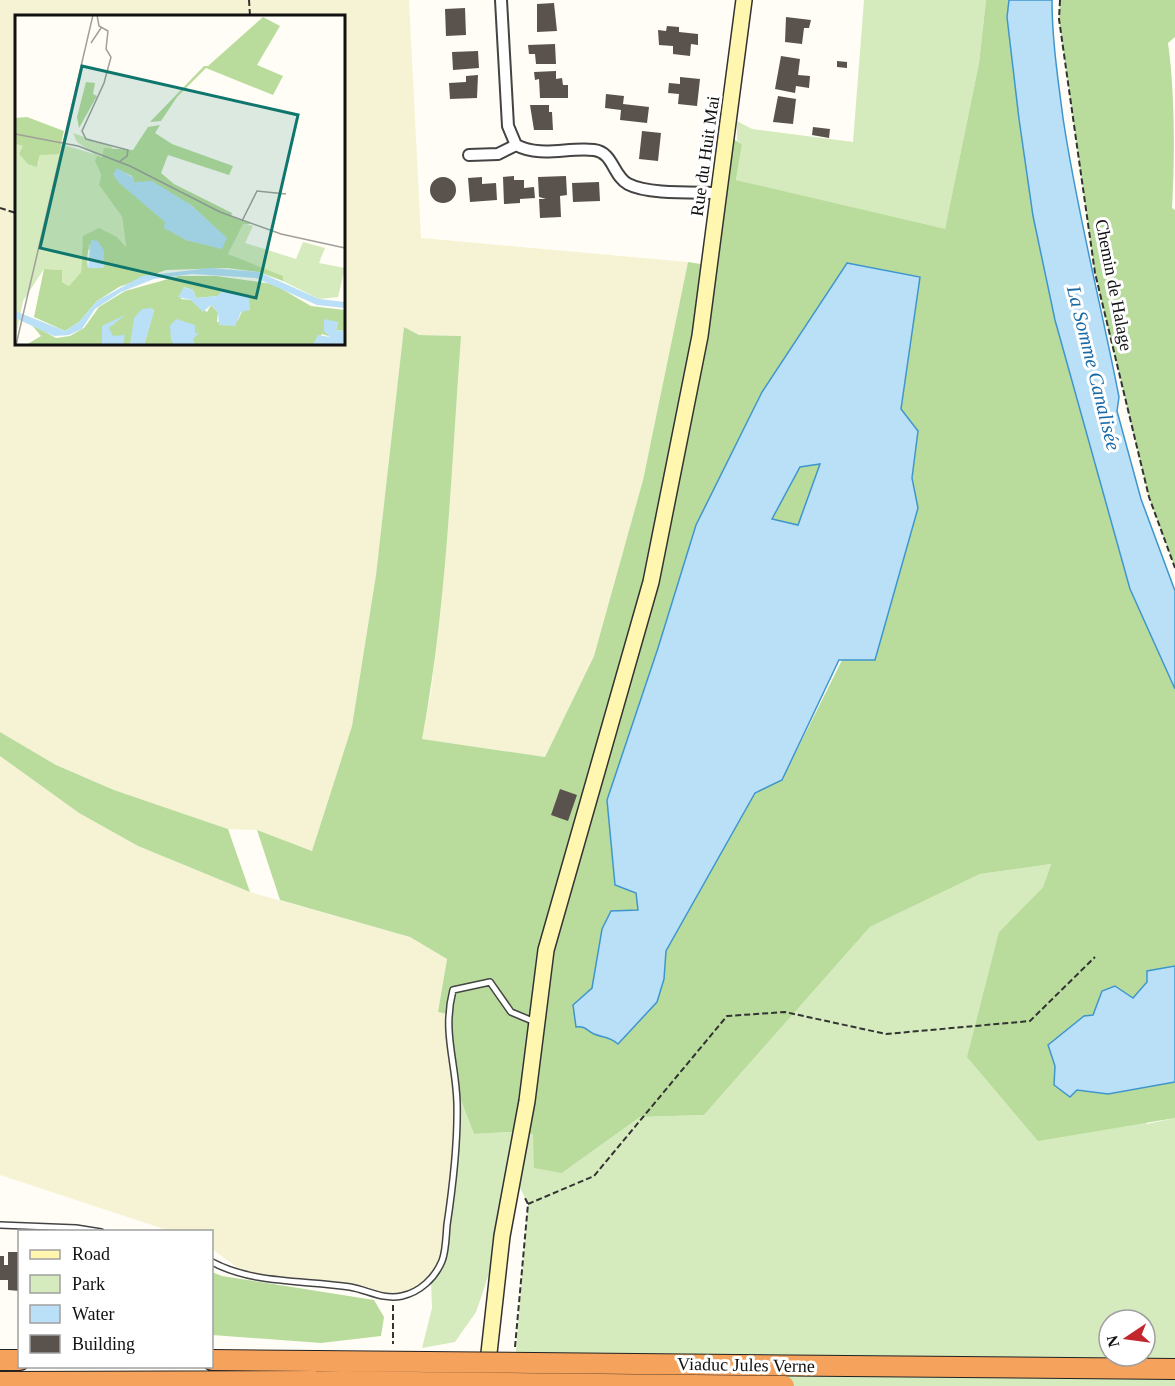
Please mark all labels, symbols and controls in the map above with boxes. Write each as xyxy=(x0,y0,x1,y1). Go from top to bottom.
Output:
inset map xyxy=(15,15,345,345)
street label: Rue du Huit Mai xyxy=(687,94,723,218)
street label: Chemin de Halage xyxy=(1091,217,1137,353)
water label: La Somme Canalisée xyxy=(1063,282,1125,453)
legend xyxy=(18,1230,213,1368)
text: Road xyxy=(72,1244,110,1264)
text: Park xyxy=(72,1274,105,1294)
text: Water xyxy=(72,1304,115,1324)
north arrow xyxy=(1097,1308,1157,1368)
text: N xyxy=(1103,1333,1122,1349)
text: Building xyxy=(72,1334,135,1354)
street label: Viaduc Jules Verne xyxy=(677,1354,815,1376)

